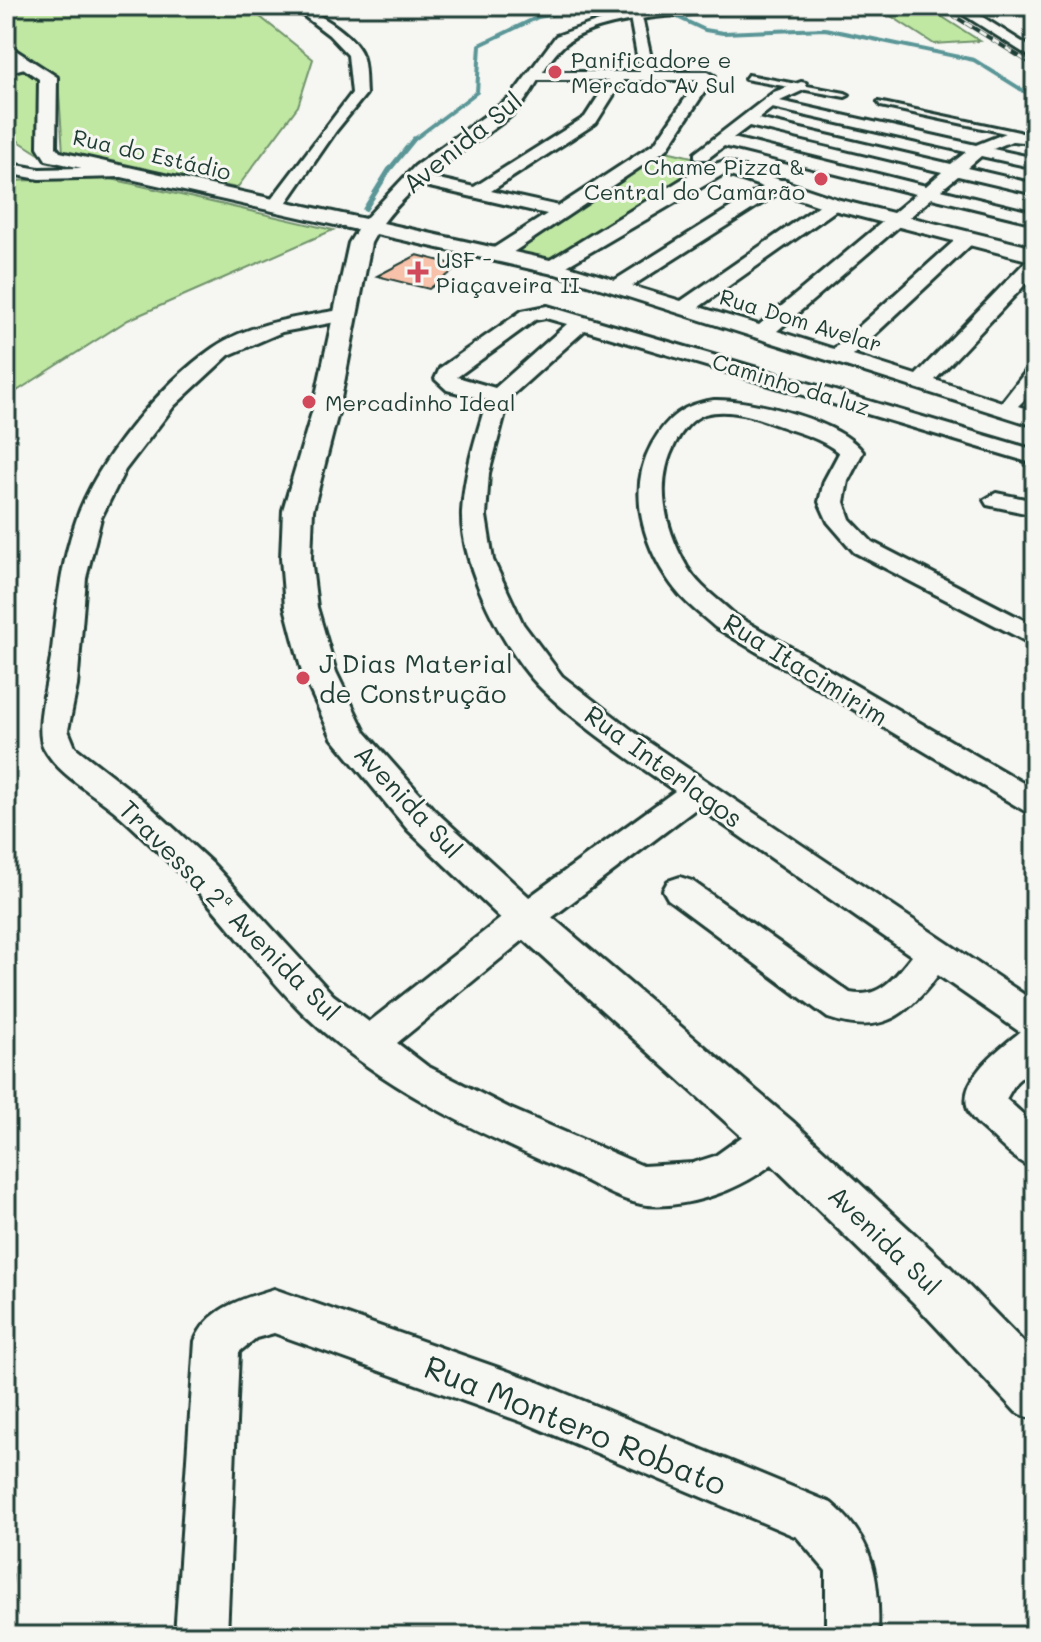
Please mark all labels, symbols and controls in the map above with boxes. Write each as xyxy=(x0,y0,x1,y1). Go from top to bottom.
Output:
place label: Panificadore e Mercado Av Sul xyxy=(571,45,736,99)
marker: Panificadore e Mercado Av Sul xyxy=(546,63,564,81)
street label: Avenida Sul xyxy=(395,83,529,201)
street label: Rua do Estádio xyxy=(70,122,234,186)
place label: Chame Pizza & Central do Camarão xyxy=(584,152,805,206)
marker: Chame Pizza & Central do Camarão xyxy=(812,170,830,188)
place label: USF - Piaçaveira II xyxy=(436,245,580,299)
marker: USF - Piaçaveira II xyxy=(407,261,429,283)
street label: Rua Dom Avelar xyxy=(716,282,886,358)
street label: Caminho da luz xyxy=(709,346,873,422)
place label: Mercadinho Ideal xyxy=(325,388,516,417)
marker: Mercadinho Ideal xyxy=(300,393,318,411)
street label: Rua Itacimirim xyxy=(717,605,895,733)
place label: J Dias Material de Construção xyxy=(319,646,513,710)
marker: J Dias Material de Construção xyxy=(294,669,312,687)
street label: Rua Interlagos xyxy=(578,697,750,835)
street label: Avenida Sul xyxy=(347,737,471,865)
street label: Travessa 2ª Avenida Sul xyxy=(112,792,348,1028)
street label: Avenida Sul xyxy=(821,1178,949,1302)
street label: Rua Montero Robato xyxy=(419,1344,733,1504)

